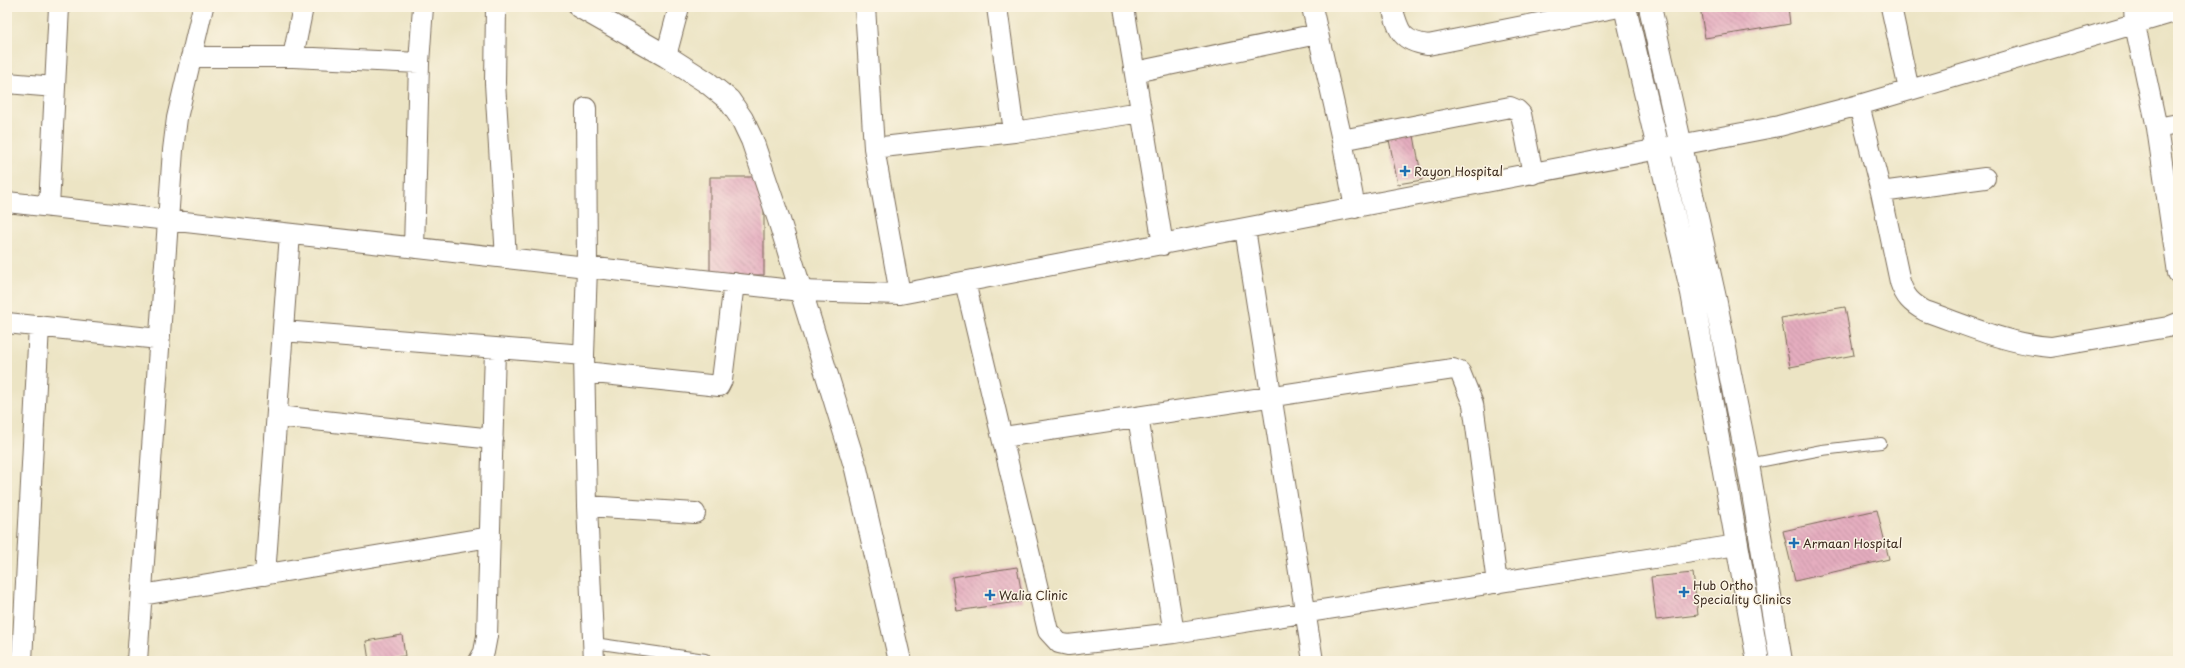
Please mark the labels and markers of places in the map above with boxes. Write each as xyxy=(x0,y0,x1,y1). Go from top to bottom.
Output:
place label: Rayon Hospital xyxy=(1414,162,1503,180)
marker: Rayon Hospital xyxy=(1399,165,1411,177)
place label: Armaan Hospital xyxy=(1803,534,1902,552)
marker: Armaan Hospital xyxy=(1788,537,1800,549)
place label: Hub Ortho Speciality Clinics xyxy=(1693,576,1792,608)
place label: Walia Clinic xyxy=(999,586,1068,604)
marker: Hub Ortho Speciality Clinics xyxy=(1678,586,1690,598)
marker: Walia Clinic xyxy=(984,589,996,601)

